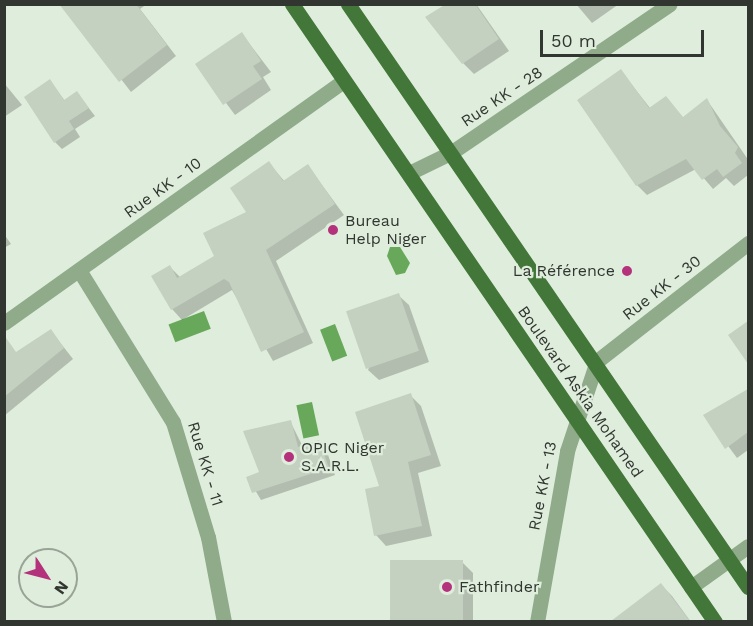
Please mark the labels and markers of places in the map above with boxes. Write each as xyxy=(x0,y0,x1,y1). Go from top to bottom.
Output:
place label: Bureau Help Niger xyxy=(345,211,427,249)
marker: Bureau Help Niger xyxy=(326,223,340,237)
place label: La Référence xyxy=(513,261,615,281)
marker: La Référence xyxy=(620,264,634,278)
place label: OPIC Niger S.A.R.L. xyxy=(301,438,384,476)
marker: OPIC Niger S.A.R.L. xyxy=(282,450,296,464)
place label: Fathfinder xyxy=(459,577,539,597)
marker: Fathfinder xyxy=(440,580,454,594)

